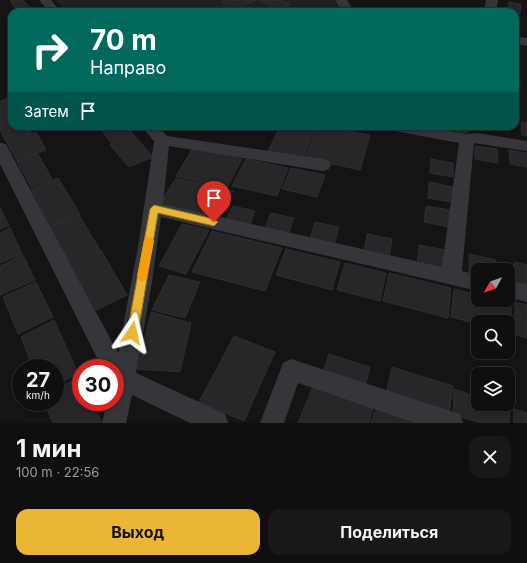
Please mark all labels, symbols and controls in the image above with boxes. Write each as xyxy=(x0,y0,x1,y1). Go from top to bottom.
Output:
text: 70 m xyxy=(90,23,157,57)
icon: right xyxy=(24,24,76,76)
text: Направо xyxy=(90,57,166,78)
icon: arrive xyxy=(77,100,99,122)
text: Затем xyxy=(24,102,69,121)
pin xyxy=(197,181,231,222)
icon: arrive xyxy=(203,187,225,209)
north arrow xyxy=(471,263,515,307)
map controls xyxy=(471,263,515,411)
position arrow xyxy=(111,312,153,354)
button: search xyxy=(471,315,515,359)
speed limit sign: 30 xyxy=(72,359,124,411)
button: layers xyxy=(471,367,515,411)
text: 27 xyxy=(26,368,50,392)
text: km/h xyxy=(26,389,50,401)
text: 1 мин xyxy=(16,434,81,463)
button: close xyxy=(469,436,511,478)
text: 100 m · 22:56 xyxy=(16,464,99,480)
button: Выход xyxy=(16,509,260,555)
button: Поделиться xyxy=(268,509,511,555)

